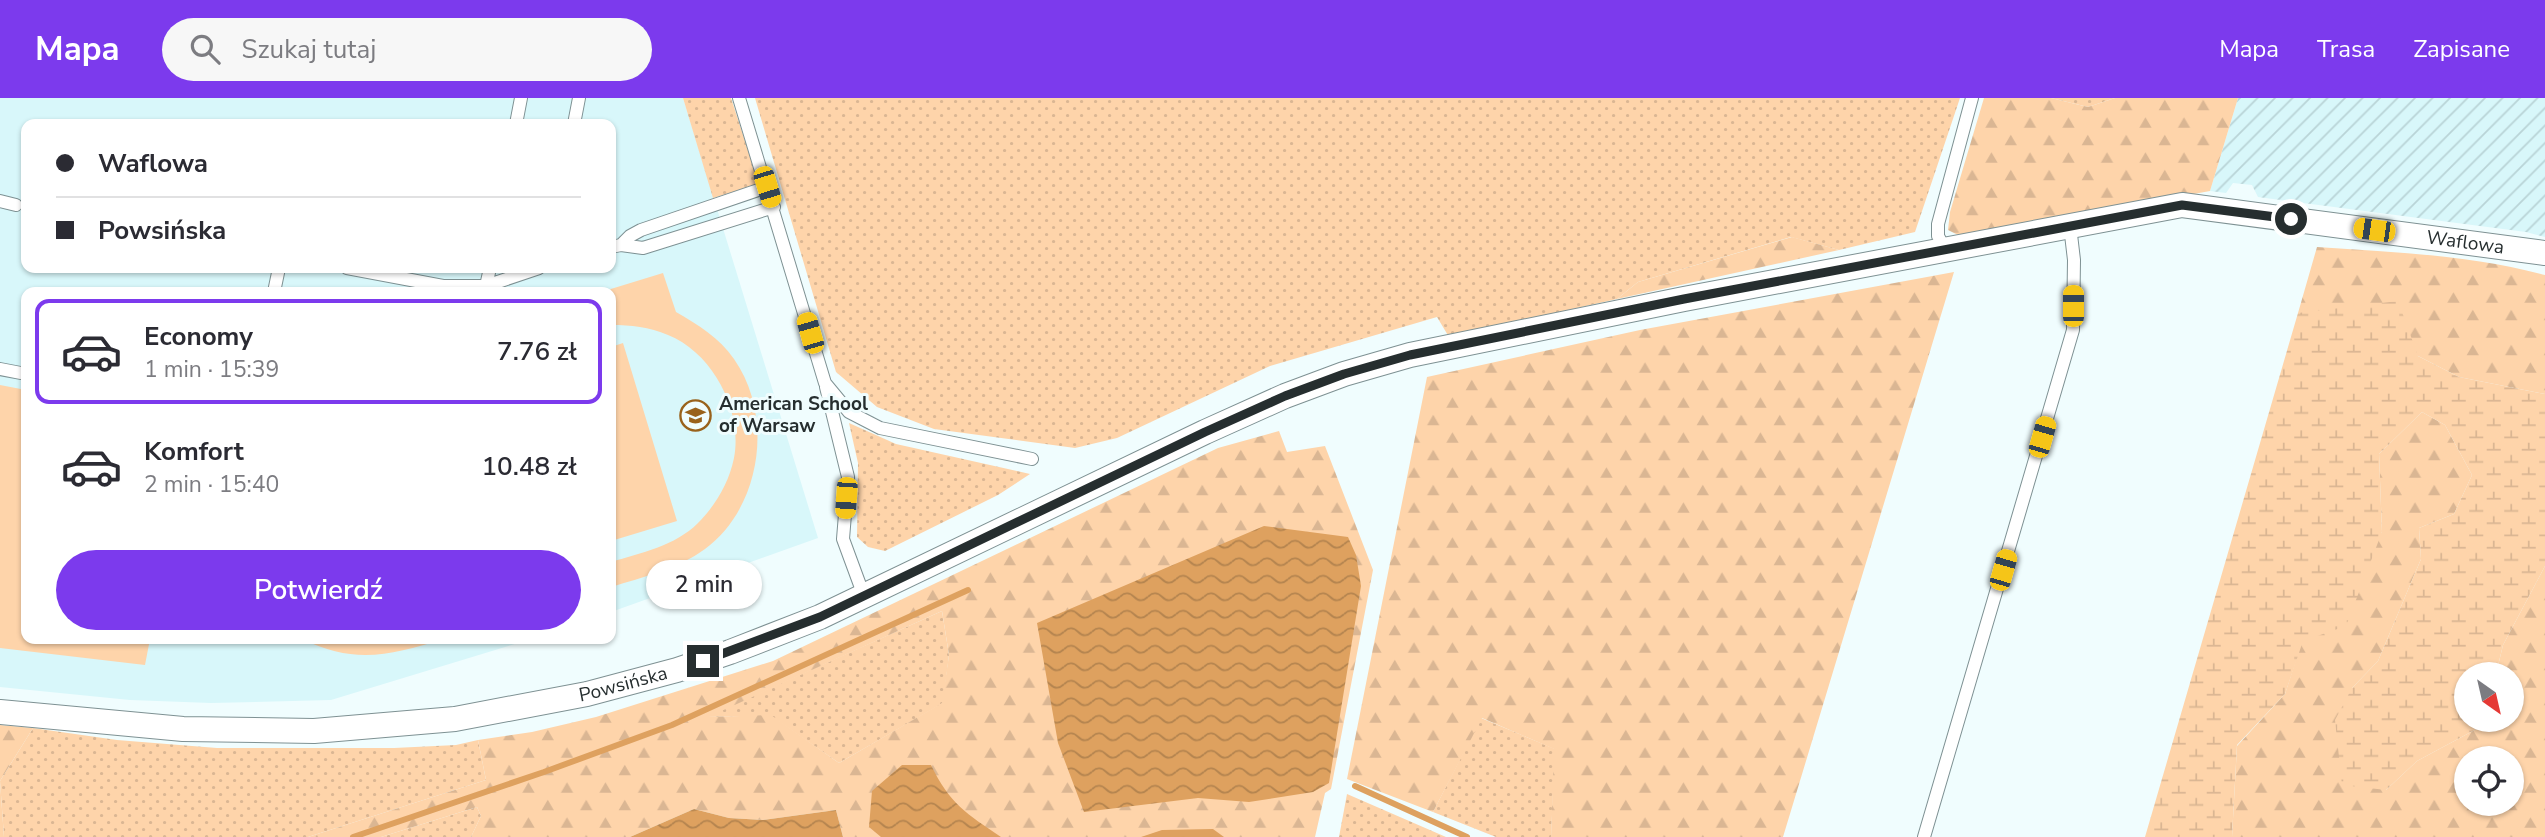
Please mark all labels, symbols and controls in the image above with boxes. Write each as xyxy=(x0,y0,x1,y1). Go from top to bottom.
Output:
search box xyxy=(162,18,652,81)
text: Mapa xyxy=(35,27,120,72)
icon: search xyxy=(186,30,224,68)
text: Szukaj tutaj xyxy=(242,32,376,67)
text: Mapa xyxy=(2219,33,2279,65)
text: Trasa xyxy=(2317,33,2375,65)
text: Zapisane xyxy=(2413,33,2510,65)
text: Waflowa xyxy=(98,146,208,181)
car xyxy=(751,164,784,210)
route start xyxy=(2275,203,2307,235)
text: Powsińska xyxy=(98,213,226,248)
car xyxy=(2352,217,2397,243)
street label: Waflowa xyxy=(2425,224,2506,260)
car xyxy=(2063,285,2084,327)
car xyxy=(795,310,826,356)
text: Economy xyxy=(144,319,253,354)
icon: car xyxy=(60,320,123,383)
text: 7.76 zł xyxy=(497,334,577,369)
text: 1 min · 15:39 xyxy=(144,354,279,385)
place label: American School of Warsaw xyxy=(719,391,868,439)
school or university icon: American School of Warsaw xyxy=(679,398,713,432)
car xyxy=(2027,414,2058,460)
text: Komfort xyxy=(144,434,244,469)
icon: car xyxy=(60,435,123,498)
text: 10.48 zł xyxy=(481,449,577,484)
text: 2 min · 15:40 xyxy=(144,469,279,500)
car xyxy=(835,476,858,520)
car xyxy=(1988,547,2019,593)
button: Potwierdź xyxy=(56,550,581,630)
callout: 2 min xyxy=(645,560,761,608)
text: 2 min xyxy=(675,569,733,600)
route end xyxy=(687,645,719,677)
street label: Powsińska xyxy=(577,660,670,708)
north arrow xyxy=(2454,662,2524,732)
map controls xyxy=(2454,662,2524,816)
button: locate xyxy=(2454,746,2524,816)

